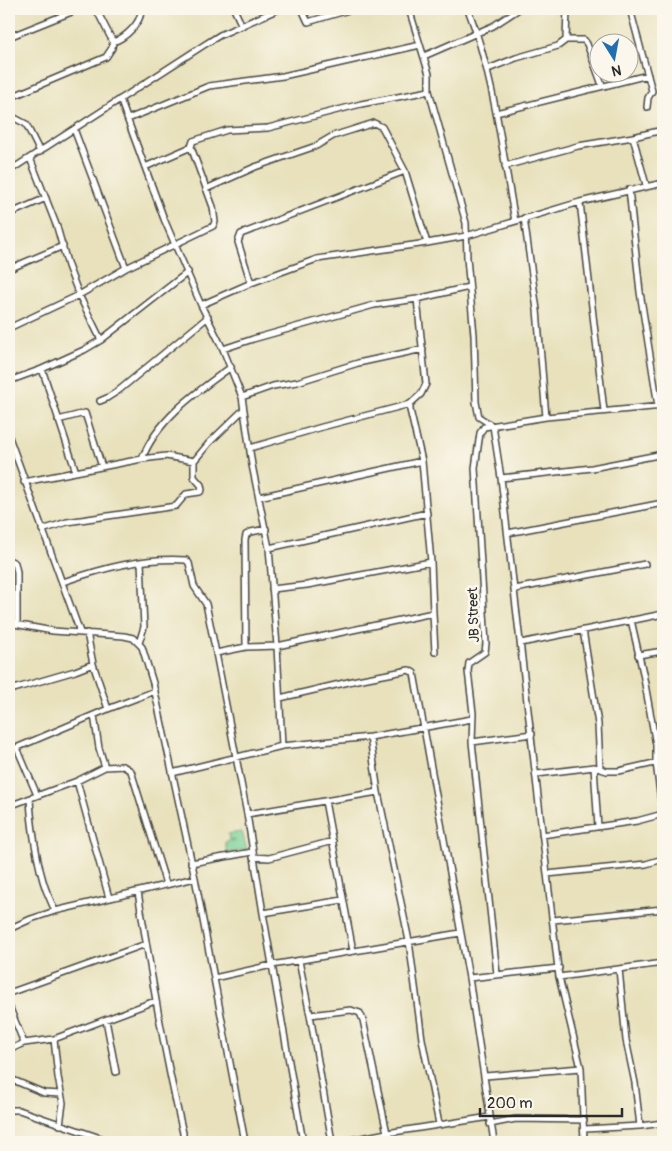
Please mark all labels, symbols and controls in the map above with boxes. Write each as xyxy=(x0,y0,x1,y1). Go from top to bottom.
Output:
north arrow xyxy=(590,32,640,82)
text: N xyxy=(610,61,623,80)
street label: JB Street xyxy=(464,587,483,643)
scale bar xyxy=(480,1086,622,1118)
text: 200 m xyxy=(487,1094,532,1113)

